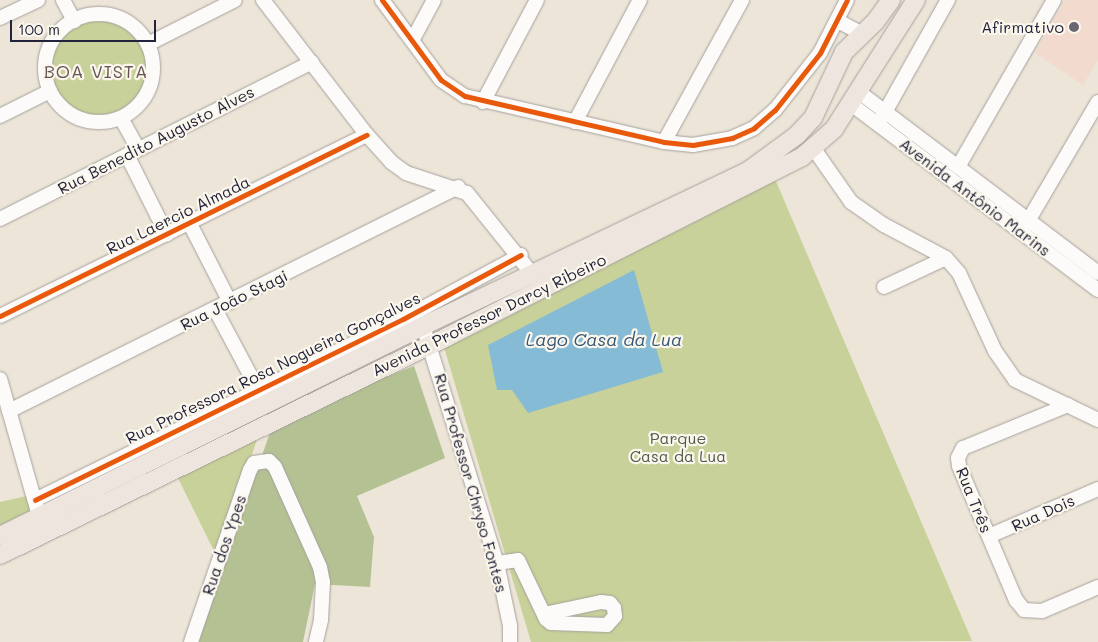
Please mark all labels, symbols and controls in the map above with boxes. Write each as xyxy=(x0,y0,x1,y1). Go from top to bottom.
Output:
scale bar xyxy=(12,10,159,42)
place label: Afirmativo xyxy=(981,17,1064,37)
text: 100 m xyxy=(18,19,60,39)
marker: Afirmativo xyxy=(1068,21,1080,33)
district label: BOA VISTA xyxy=(43,60,149,82)
street label: Rua Benedito Augusto Alves xyxy=(55,82,257,198)
street label: Avenida Antônio Marins xyxy=(896,134,1054,260)
street label: Rua Laercio Almada xyxy=(103,172,253,258)
street label: Avenida Professor Darcy Ribeiro xyxy=(369,250,609,380)
street label: Rua João Stagi xyxy=(177,266,291,334)
street label: Rua Professora Rosa Nogueira Gonçalves xyxy=(123,288,423,448)
water label: Lago Casa da Lua xyxy=(526,328,682,350)
street label: Rua Professor Chryso Fontes xyxy=(430,371,512,595)
park label: Parque Casa da Lua xyxy=(630,428,726,466)
street label: Rua Três xyxy=(952,464,996,536)
street label: Rua Dois xyxy=(1008,491,1078,535)
street label: Rua dos Ypes xyxy=(198,492,250,598)

